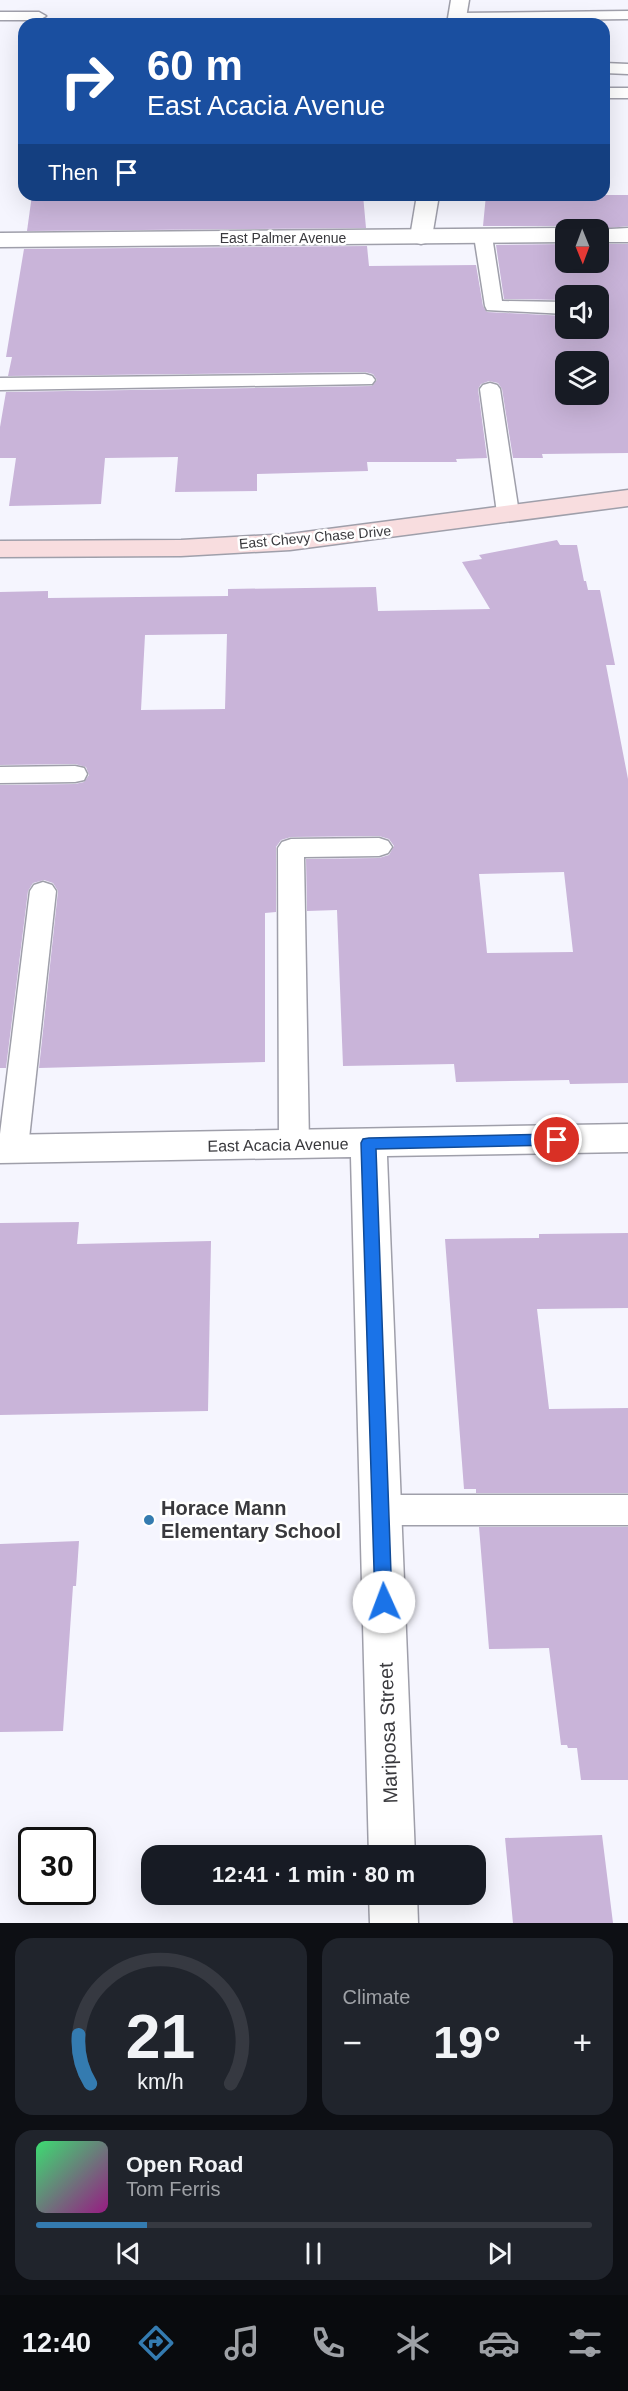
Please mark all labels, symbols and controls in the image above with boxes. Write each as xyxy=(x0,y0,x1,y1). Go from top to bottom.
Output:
icon: right xyxy=(48,42,126,120)
text: 60 m xyxy=(147,42,243,89)
text: East Acacia Avenue xyxy=(147,91,385,121)
icon: arrive xyxy=(110,156,143,189)
text: Then xyxy=(48,160,98,185)
north arrow xyxy=(555,219,609,273)
map controls xyxy=(555,219,609,405)
street label: East Palmer Avenue xyxy=(220,230,347,246)
button: sound xyxy=(555,285,609,339)
button: layers xyxy=(555,351,609,405)
street label: East Chevy Chase Drive xyxy=(238,522,392,552)
pin xyxy=(531,1114,582,1165)
icon: arrive xyxy=(540,1123,573,1156)
street label: East Acacia Avenue xyxy=(207,1135,349,1155)
place label: Horace Mann Elementary School xyxy=(161,1497,341,1542)
marker: Horace Mann Elementary School xyxy=(142,1513,156,1527)
position arrow xyxy=(352,1570,416,1634)
street label: Mariposa Street xyxy=(375,1662,401,1804)
speed limit sign: 30 xyxy=(18,1827,96,1905)
text: 12:41 · 1 min · 80 m xyxy=(212,1862,415,1887)
text: Climate xyxy=(343,1986,410,2008)
text: 21 xyxy=(126,2002,195,2071)
text: 19° xyxy=(433,2017,501,2068)
text: − xyxy=(343,2024,362,2061)
text: + xyxy=(573,2024,592,2061)
text: km/h xyxy=(138,2070,184,2094)
text: Open Road xyxy=(126,2152,243,2177)
text: Tom Ferris xyxy=(126,2178,220,2200)
icon: previous xyxy=(112,2237,145,2270)
icon: pause xyxy=(297,2237,330,2270)
icon: next xyxy=(483,2237,516,2270)
icon: directions xyxy=(135,2322,177,2364)
icon: music xyxy=(221,2322,263,2364)
icon: phone xyxy=(307,2322,349,2364)
icon: climate xyxy=(392,2322,434,2364)
icon: car xyxy=(478,2322,520,2364)
icon: filters xyxy=(564,2322,606,2364)
text: 12:40 xyxy=(22,2328,91,2358)

